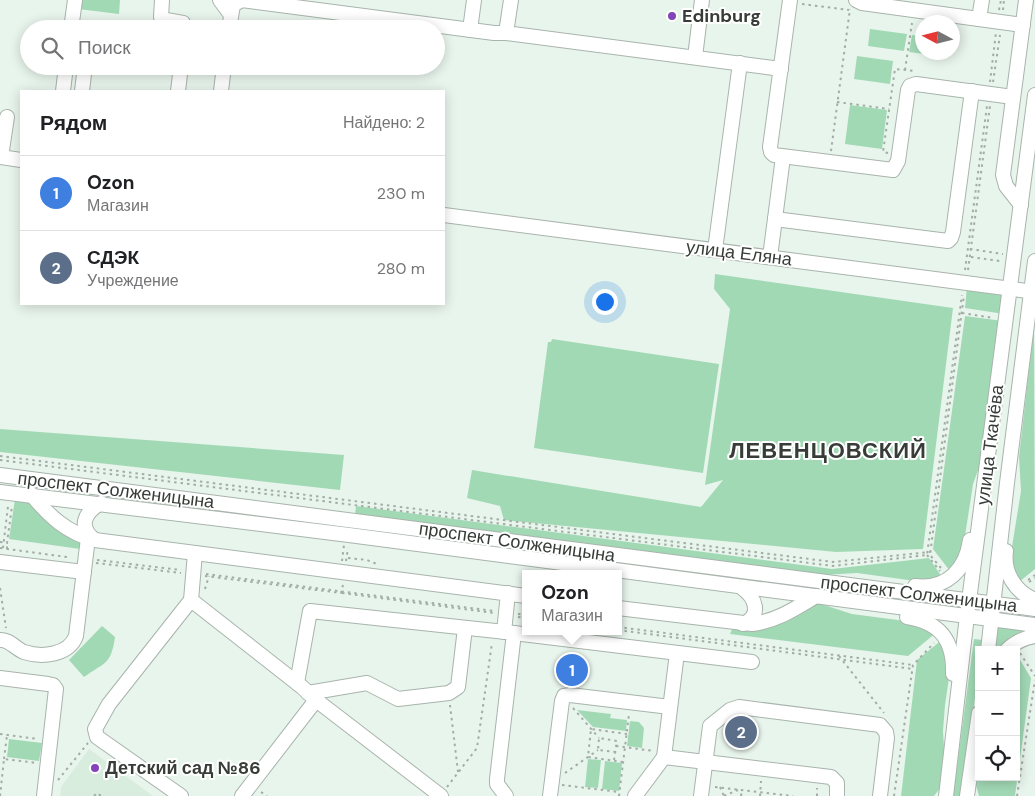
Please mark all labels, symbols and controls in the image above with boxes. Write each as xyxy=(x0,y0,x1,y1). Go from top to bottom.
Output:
place label: Edinburg xyxy=(682,4,761,28)
marker: Edinburg xyxy=(666,10,678,22)
north arrow xyxy=(915,15,960,60)
search box xyxy=(20,20,445,75)
icon: search xyxy=(38,34,66,62)
text: Поиск xyxy=(78,35,131,60)
text: Рядом xyxy=(40,109,107,137)
text: Найдено: 2 xyxy=(343,112,425,133)
text: Ozon xyxy=(87,170,135,195)
text: 1 xyxy=(53,183,59,204)
text: 230 m xyxy=(377,183,425,204)
text: Магазин xyxy=(87,195,149,216)
street label: улица Еляна xyxy=(685,235,794,272)
text: СДЭК xyxy=(87,245,139,270)
text: 2 xyxy=(51,258,61,279)
text: 280 m xyxy=(377,258,425,279)
text: Учреждение xyxy=(87,270,179,291)
your location xyxy=(592,289,618,315)
street label: улица Ткачёва xyxy=(971,382,1009,507)
district label: ЛЕВЕНЦОВСКИЙ xyxy=(729,436,927,465)
street label: проспект Солженицына xyxy=(16,466,217,514)
street label: проспект Солженицына xyxy=(417,516,618,568)
popup xyxy=(522,570,622,635)
street label: проспект Солженицына xyxy=(819,570,1020,618)
text: Ozon xyxy=(541,580,589,605)
text: Магазин xyxy=(541,605,603,626)
map controls xyxy=(975,646,1020,781)
button: + xyxy=(975,646,1020,691)
pin: 1 xyxy=(556,651,588,689)
button: − xyxy=(975,691,1020,736)
pin: 2 xyxy=(725,713,757,751)
button: locate xyxy=(975,736,1020,781)
place label: Детский сад №86 xyxy=(105,756,261,780)
marker: Детский сад №86 xyxy=(89,762,101,774)

